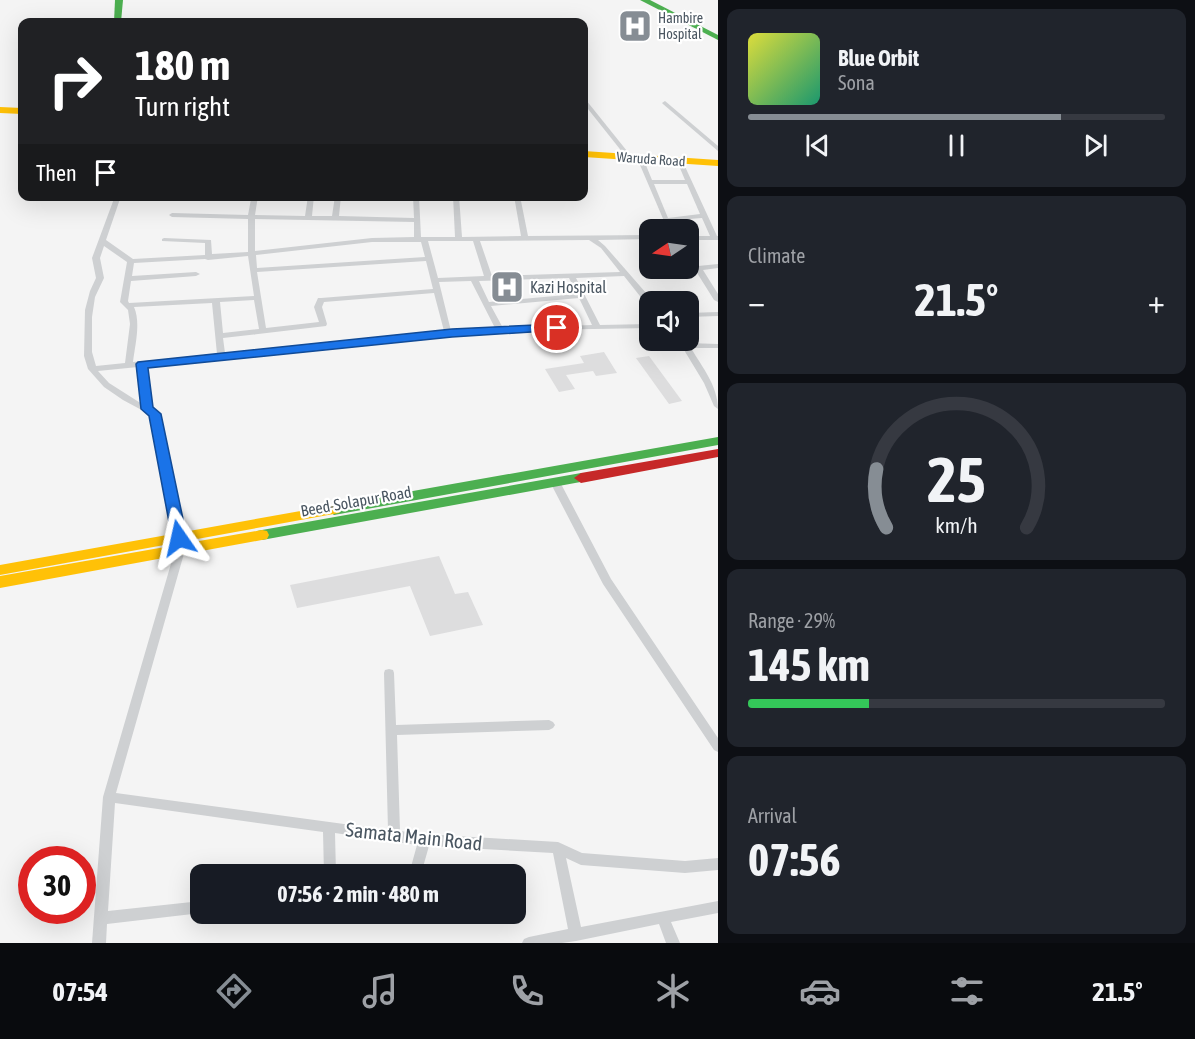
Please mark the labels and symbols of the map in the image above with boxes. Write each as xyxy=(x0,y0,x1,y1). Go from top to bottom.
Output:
hospital icon: Hambire Hospital xyxy=(617,8,653,44)
place label: Hambire Hospital xyxy=(658,10,703,42)
street label: Waruda Road xyxy=(616,149,686,169)
north arrow xyxy=(639,219,699,279)
hospital icon: Kazi Hospital xyxy=(489,269,525,305)
place label: Kazi Hospital xyxy=(530,278,607,297)
pin xyxy=(531,302,582,353)
street label: Beed-Solapur Road xyxy=(299,482,413,521)
position arrow xyxy=(147,506,211,570)
street label: Samata Main Road xyxy=(345,817,483,855)
speed limit sign: 30 xyxy=(18,846,96,924)

